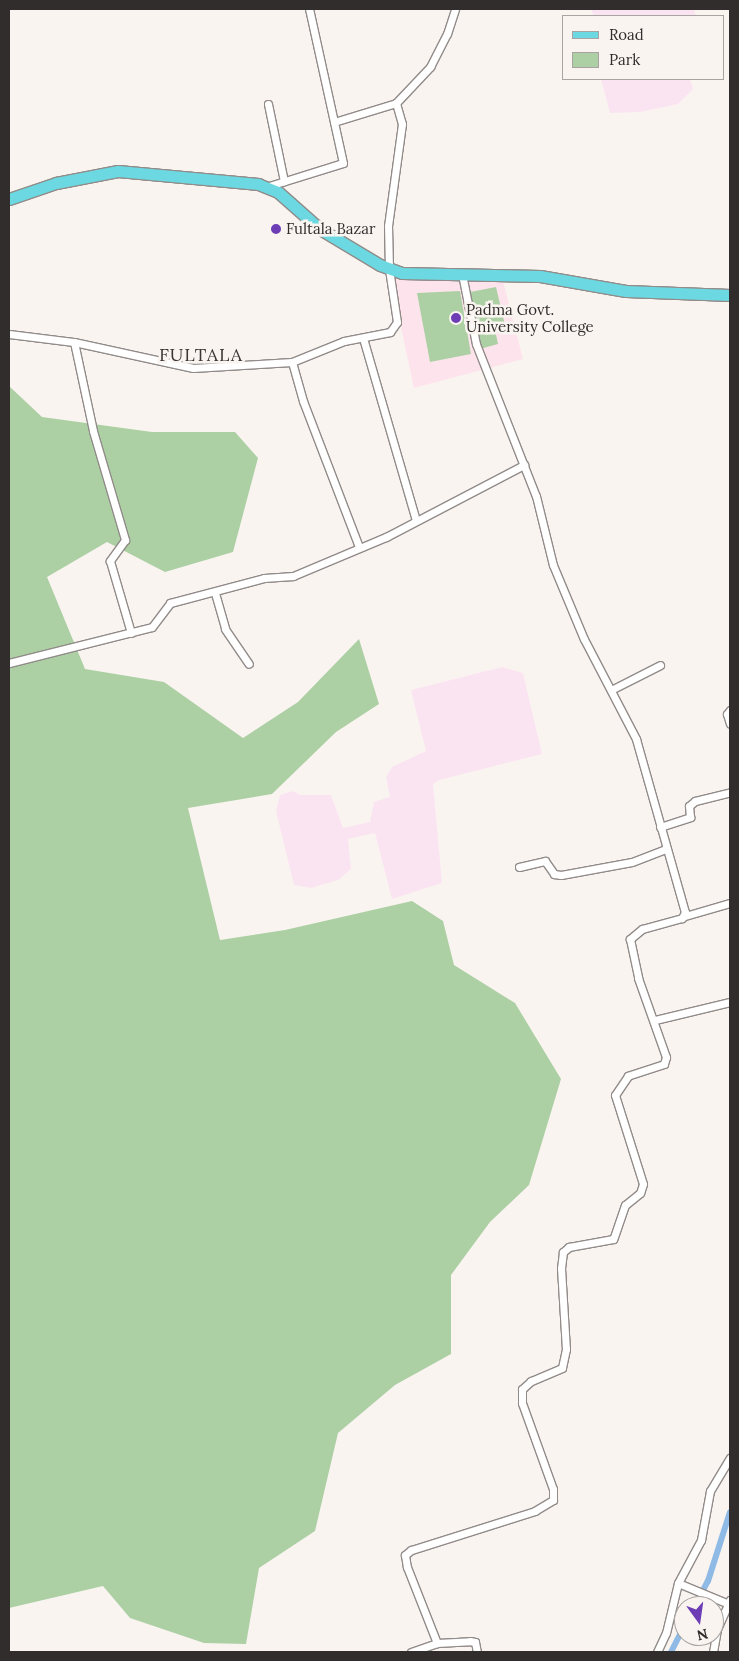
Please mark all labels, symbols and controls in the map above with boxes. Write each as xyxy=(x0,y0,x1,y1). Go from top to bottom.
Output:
legend xyxy=(562,15,724,80)
text: Road xyxy=(609,25,644,44)
text: Park xyxy=(609,50,640,69)
place label: Fultala Bazar xyxy=(286,220,375,238)
marker: Fultala Bazar xyxy=(270,223,282,235)
place label: Padma Govt. University College xyxy=(466,300,594,335)
marker: Padma Govt. University College xyxy=(450,312,462,324)
district label: FULTALA xyxy=(158,344,244,366)
north arrow xyxy=(674,1596,724,1646)
text: N xyxy=(695,1625,710,1645)

